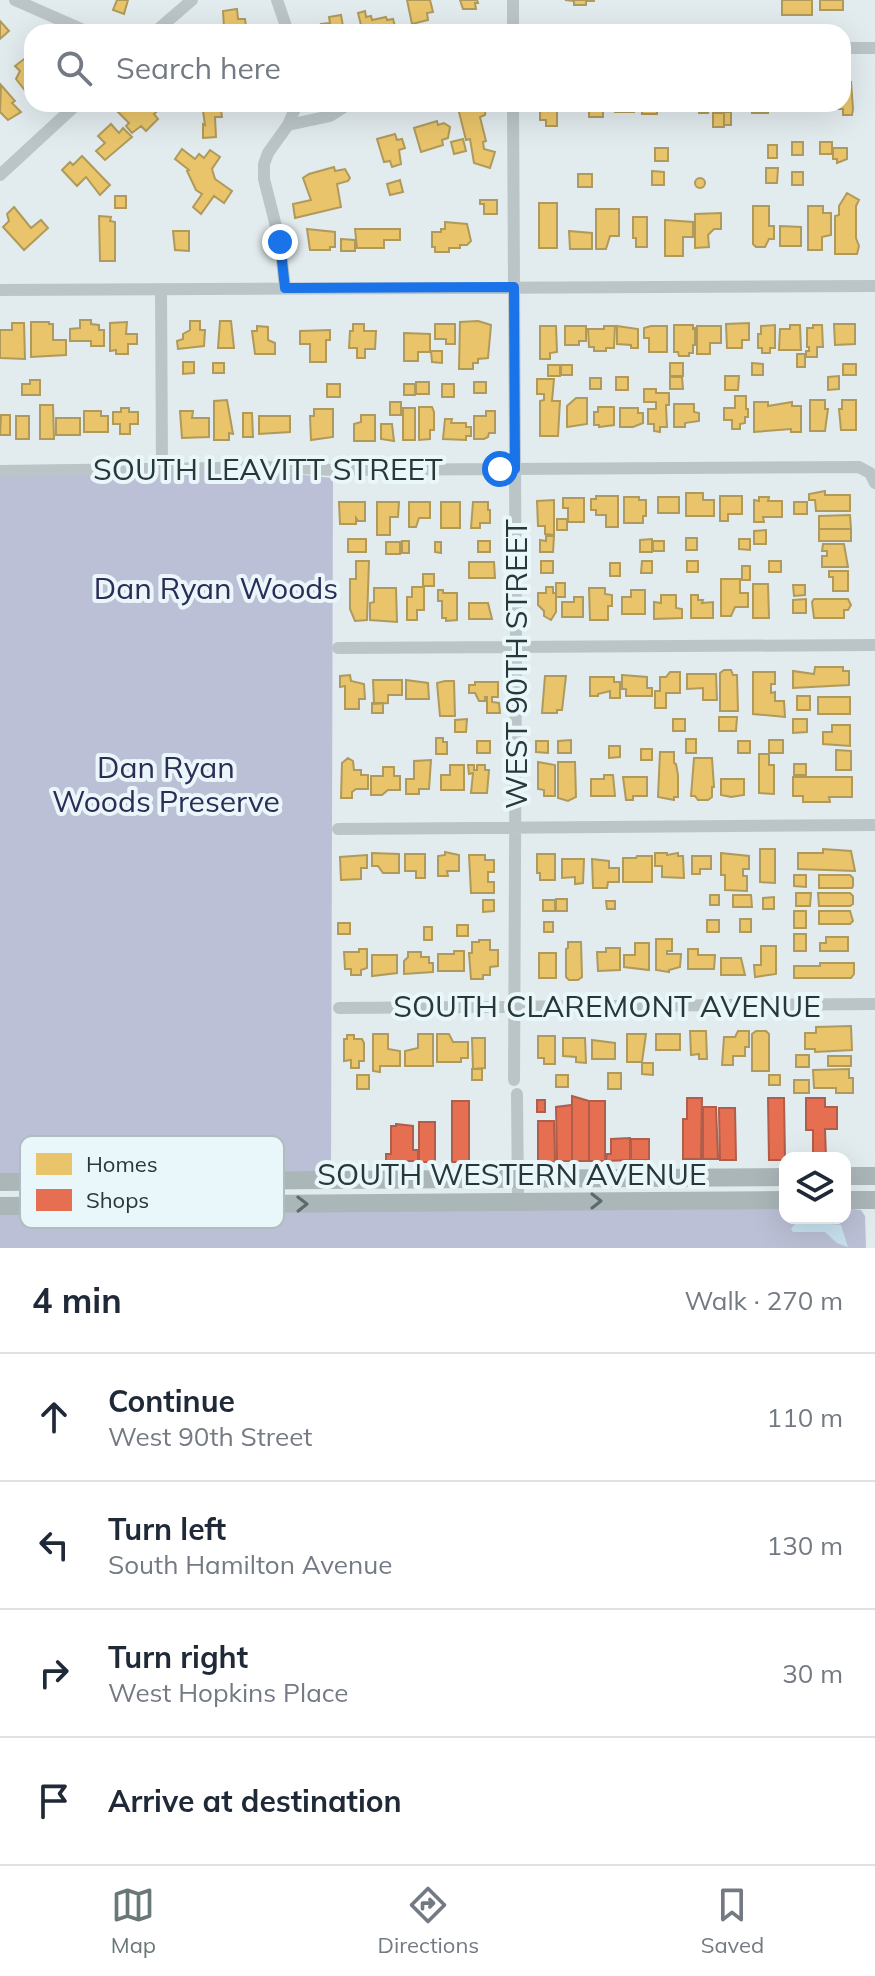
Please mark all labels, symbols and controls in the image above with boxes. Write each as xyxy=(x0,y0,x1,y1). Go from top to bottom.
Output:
search box xyxy=(24,24,851,112)
icon: search xyxy=(52,46,96,90)
text: Search here xyxy=(116,49,281,87)
route end xyxy=(262,224,298,260)
street label: SOUTH LEAVITT STREET xyxy=(93,450,443,488)
route start xyxy=(482,451,518,487)
street label: WEST 90TH STREET xyxy=(497,519,535,809)
park label: Dan Ryan Woods xyxy=(94,569,338,607)
park label: Dan Ryan Woods Preserve xyxy=(52,748,280,820)
street label: SOUTH CLAREMONT AVENUE xyxy=(393,987,821,1025)
legend xyxy=(20,1136,284,1228)
text: Homes xyxy=(86,1150,158,1178)
map controls xyxy=(779,1152,851,1224)
button: layers xyxy=(779,1152,851,1224)
street label: SOUTH WESTERN AVENUE xyxy=(317,1155,707,1193)
text: Shops xyxy=(86,1186,149,1214)
one-way arrow xyxy=(590,1192,603,1210)
one-way arrow xyxy=(296,1195,309,1213)
text: 4 min xyxy=(32,1279,122,1322)
text: Walk · 270 m xyxy=(684,1284,843,1317)
text: Continue xyxy=(108,1382,235,1420)
icon: ahead xyxy=(32,1395,76,1439)
text: 110 m xyxy=(767,1401,843,1434)
text: West 90th Street xyxy=(108,1420,312,1453)
text: Turn left xyxy=(108,1510,226,1548)
icon: left xyxy=(32,1523,76,1567)
text: 130 m xyxy=(767,1529,843,1562)
text: South Hamilton Avenue xyxy=(108,1548,392,1581)
text: Turn right xyxy=(108,1638,248,1676)
icon: right xyxy=(32,1651,76,1695)
text: 30 m xyxy=(782,1657,843,1690)
text: West Hopkins Place xyxy=(108,1676,349,1709)
icon: arrive xyxy=(32,1779,76,1823)
text: Arrive at destination xyxy=(108,1782,402,1820)
tab: Map xyxy=(111,1883,156,1959)
tab: Directions xyxy=(378,1883,479,1959)
tab: Saved xyxy=(701,1883,764,1959)

